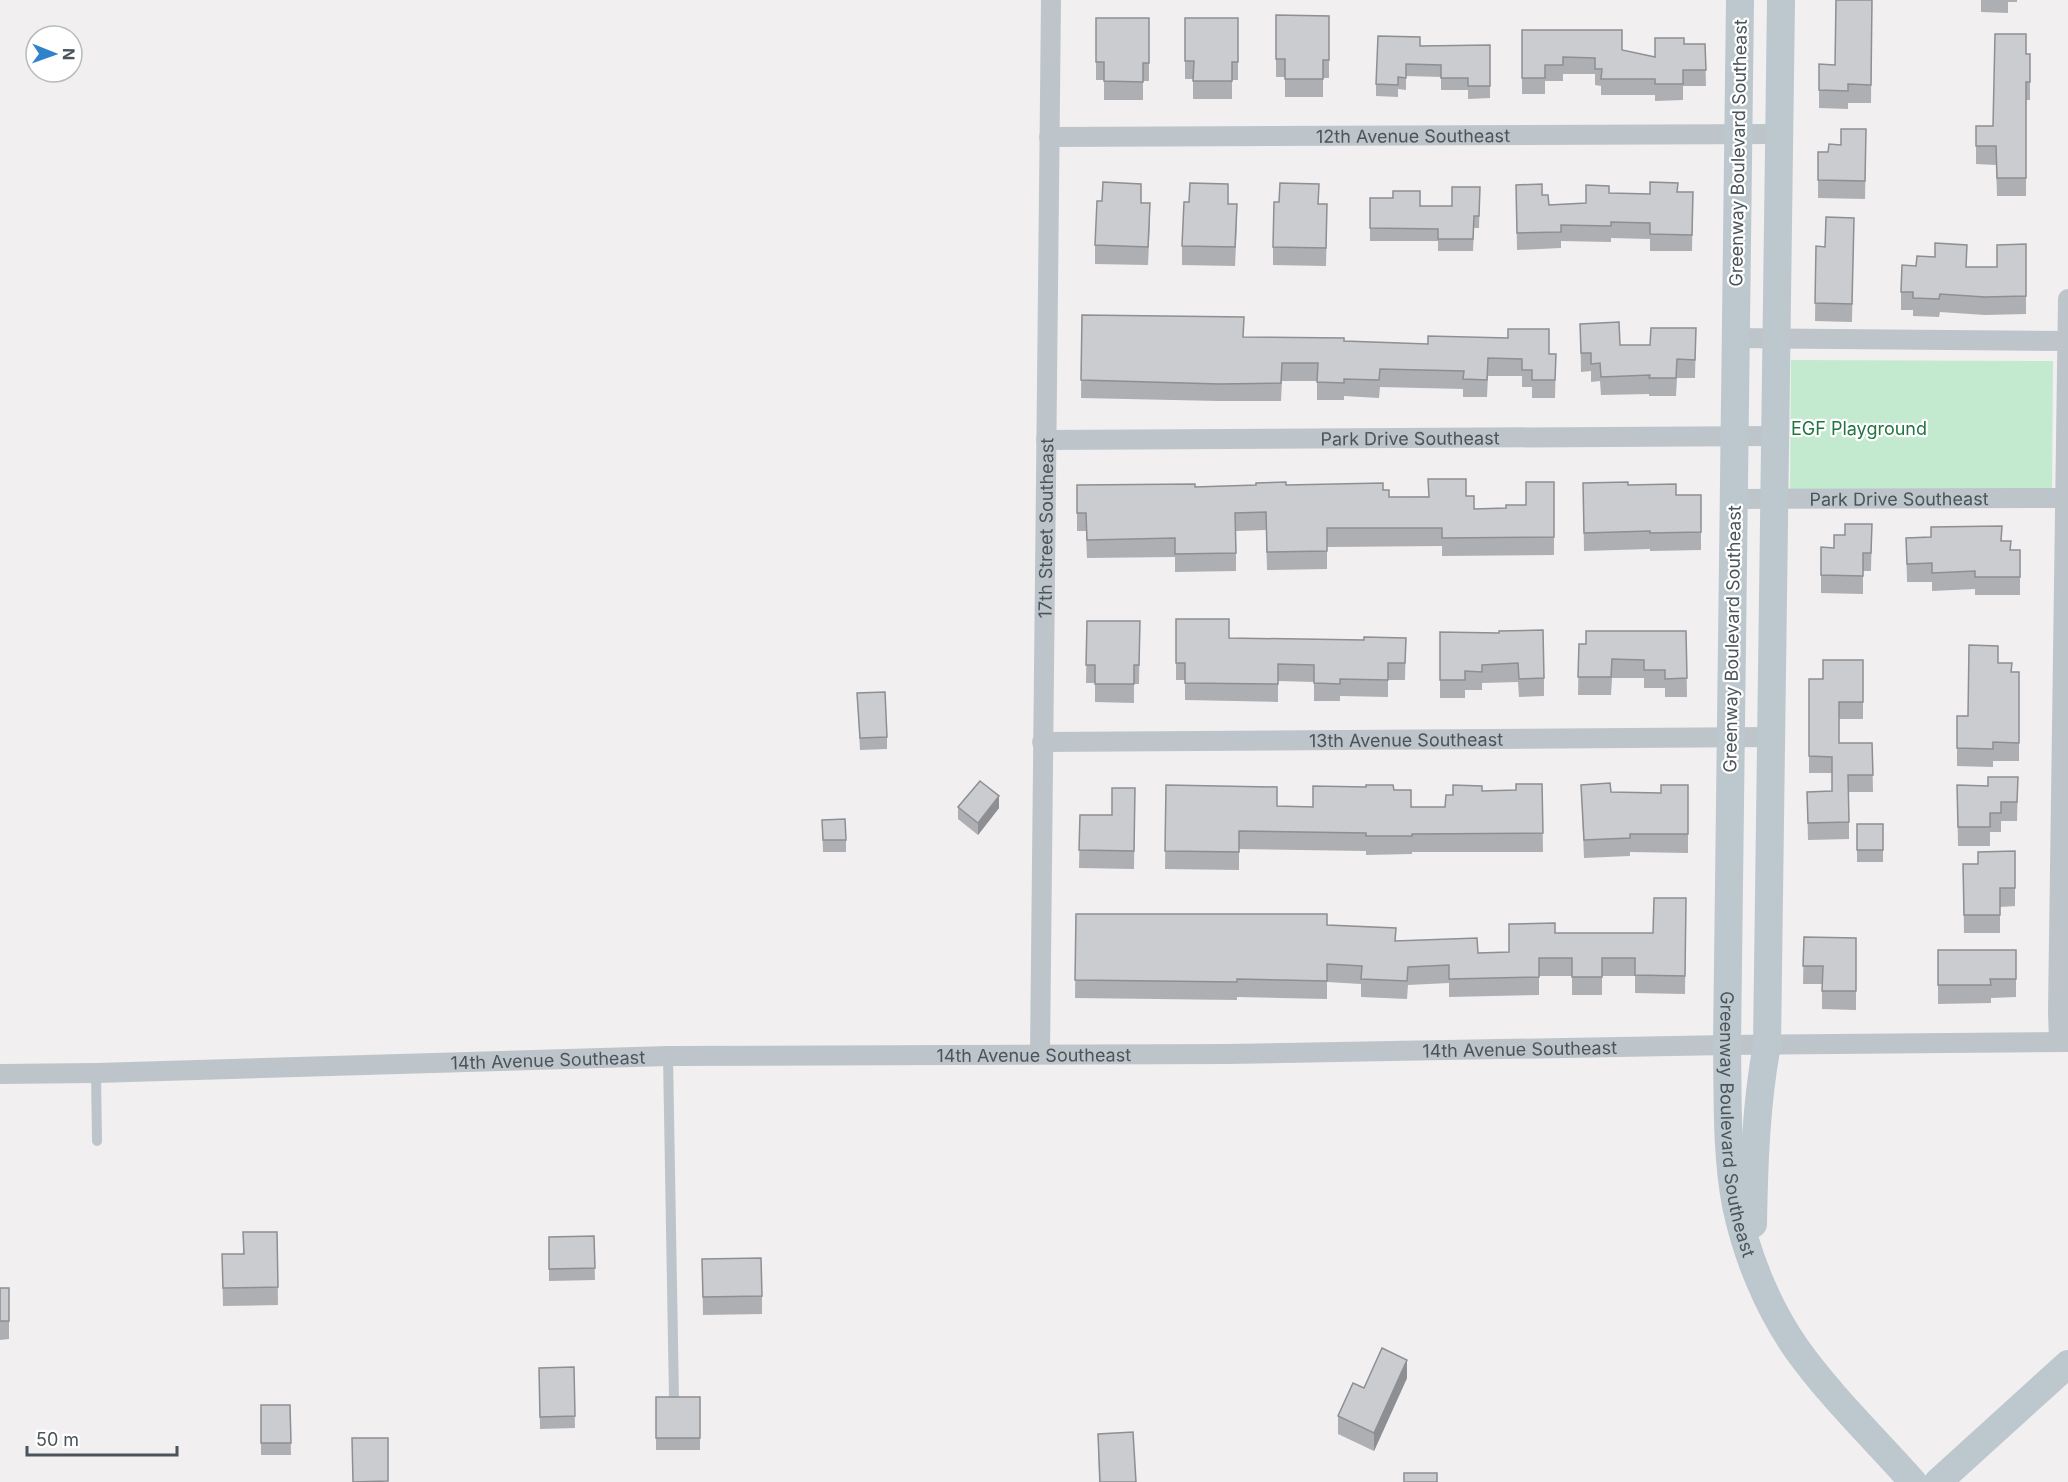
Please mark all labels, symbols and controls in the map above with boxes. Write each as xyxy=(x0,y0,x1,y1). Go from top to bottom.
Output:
street label: Greenway Boulevard Southeast xyxy=(1725,19,1751,287)
north arrow xyxy=(24,24,84,84)
text: N xyxy=(59,48,79,61)
street label: 12th Avenue Southeast xyxy=(1316,125,1510,146)
park label: EGF Playground xyxy=(1791,418,1927,439)
street label: Park Drive Southeast xyxy=(1320,427,1500,449)
street label: 17th Street Southeast xyxy=(1034,437,1057,619)
street label: Park Drive Southeast xyxy=(1809,488,1989,509)
street label: Greenway Boulevard Southeast xyxy=(1719,505,1745,773)
street label: 13th Avenue Southeast xyxy=(1309,728,1503,751)
street label: Greenway Boulevard Southeast xyxy=(1716,991,1760,1260)
street label: 14th Avenue Southeast xyxy=(1422,1036,1617,1061)
street label: 14th Avenue Southeast xyxy=(936,1044,1131,1066)
street label: 14th Avenue Southeast xyxy=(450,1046,646,1073)
scale bar xyxy=(27,1419,177,1457)
text: 50 m xyxy=(36,1429,79,1450)

